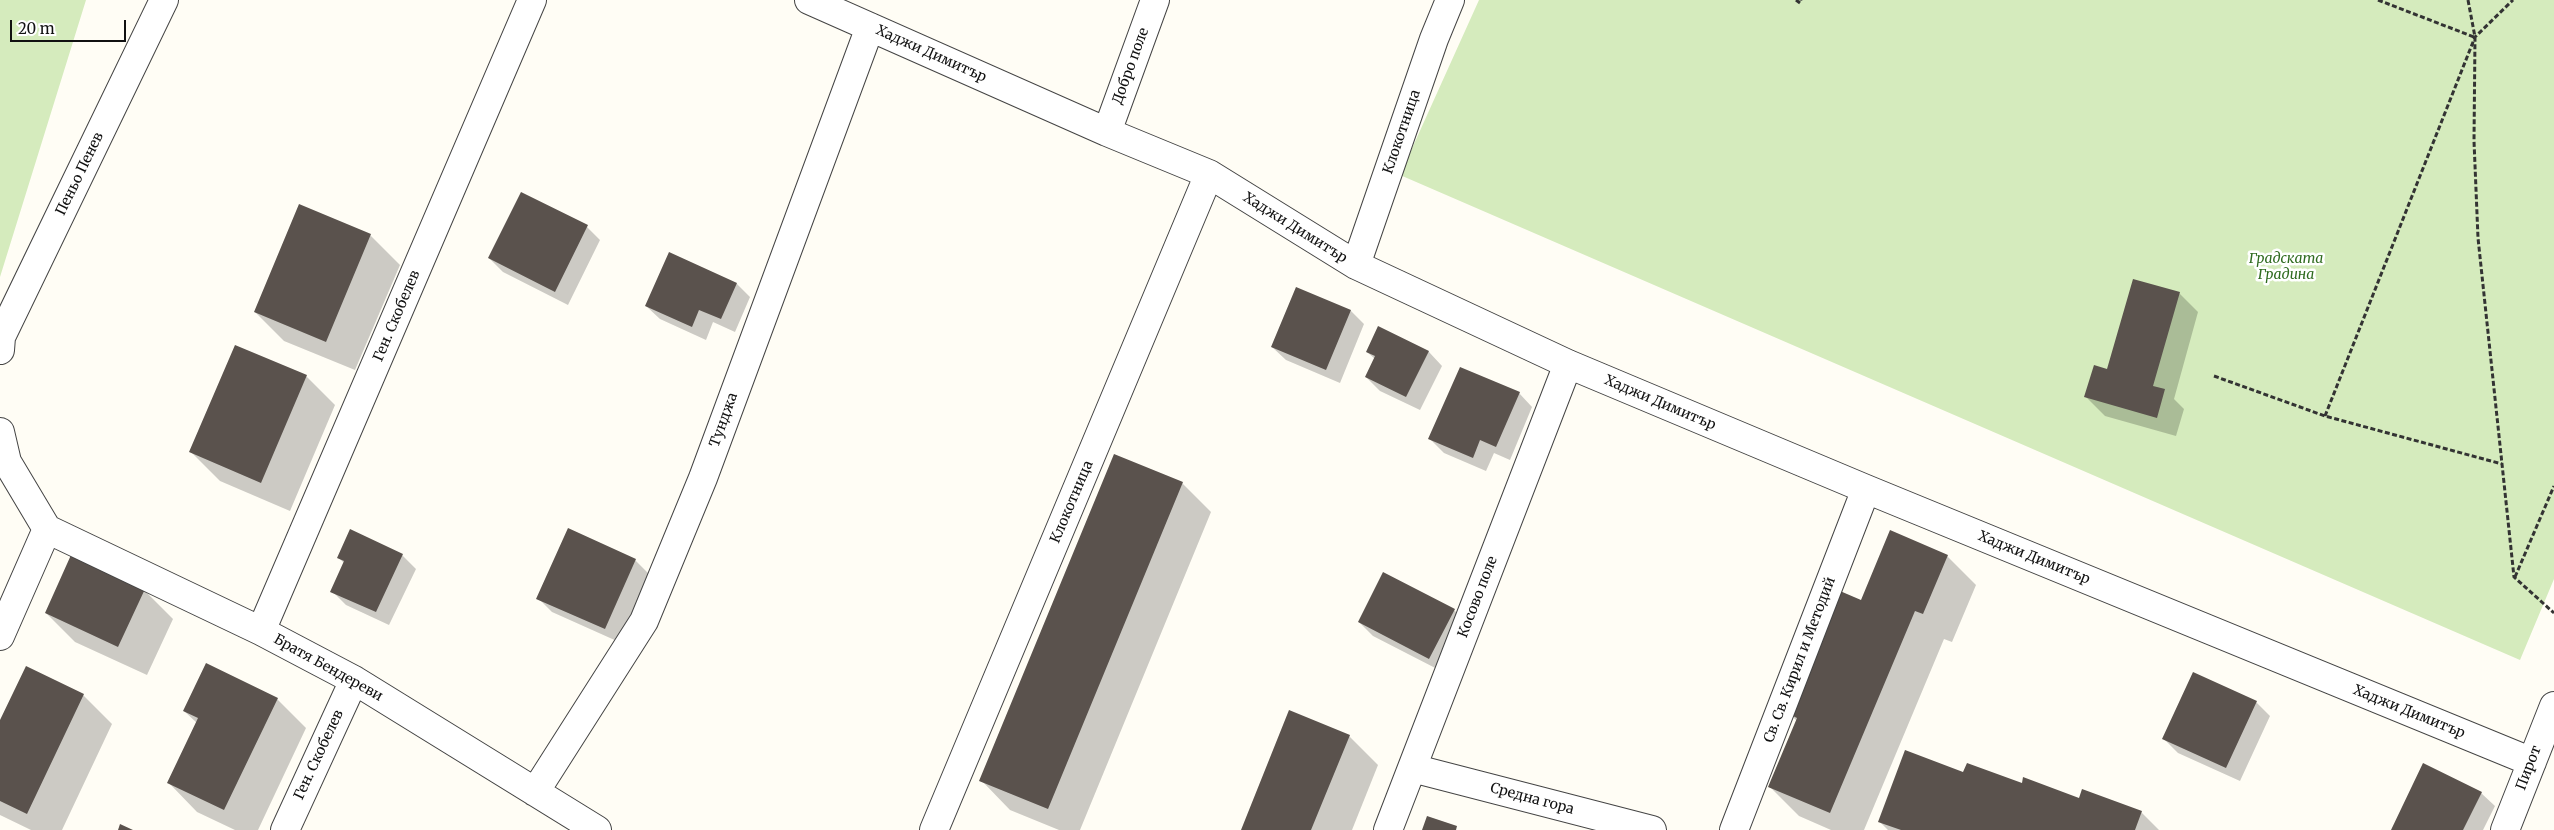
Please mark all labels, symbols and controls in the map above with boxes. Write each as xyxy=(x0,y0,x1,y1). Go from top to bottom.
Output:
scale bar xyxy=(12,10,129,42)
text: 20 m xyxy=(18,19,55,38)
street label: Хаджи Димитър xyxy=(873,22,989,86)
street label: Добро поле xyxy=(1109,26,1153,106)
street label: Клокотница xyxy=(1380,88,1424,176)
street label: Пеньо Пенев xyxy=(53,130,107,218)
street label: Хаджи Димитър xyxy=(1240,189,1350,267)
park label: Градската Градина xyxy=(2249,251,2323,284)
street label: Ген. Скобелев xyxy=(370,268,424,364)
street label: Хаджи Димитър xyxy=(1602,372,1718,434)
street label: Тунджа xyxy=(706,390,742,450)
street label: Клокотница xyxy=(1047,458,1097,546)
street label: Хаджи Димитър xyxy=(1976,528,2092,588)
street label: Косово поле xyxy=(1455,554,1501,640)
street label: Св. Св. Кирил и Методий xyxy=(1761,575,1839,745)
street label: Братя Бендереви xyxy=(270,631,386,705)
street label: Хаджи Димитър xyxy=(2351,682,2467,742)
street label: Ген. Скобелев xyxy=(291,707,347,803)
street label: Пирот xyxy=(2513,743,2545,793)
street label: Средна гора xyxy=(1488,780,1576,818)

